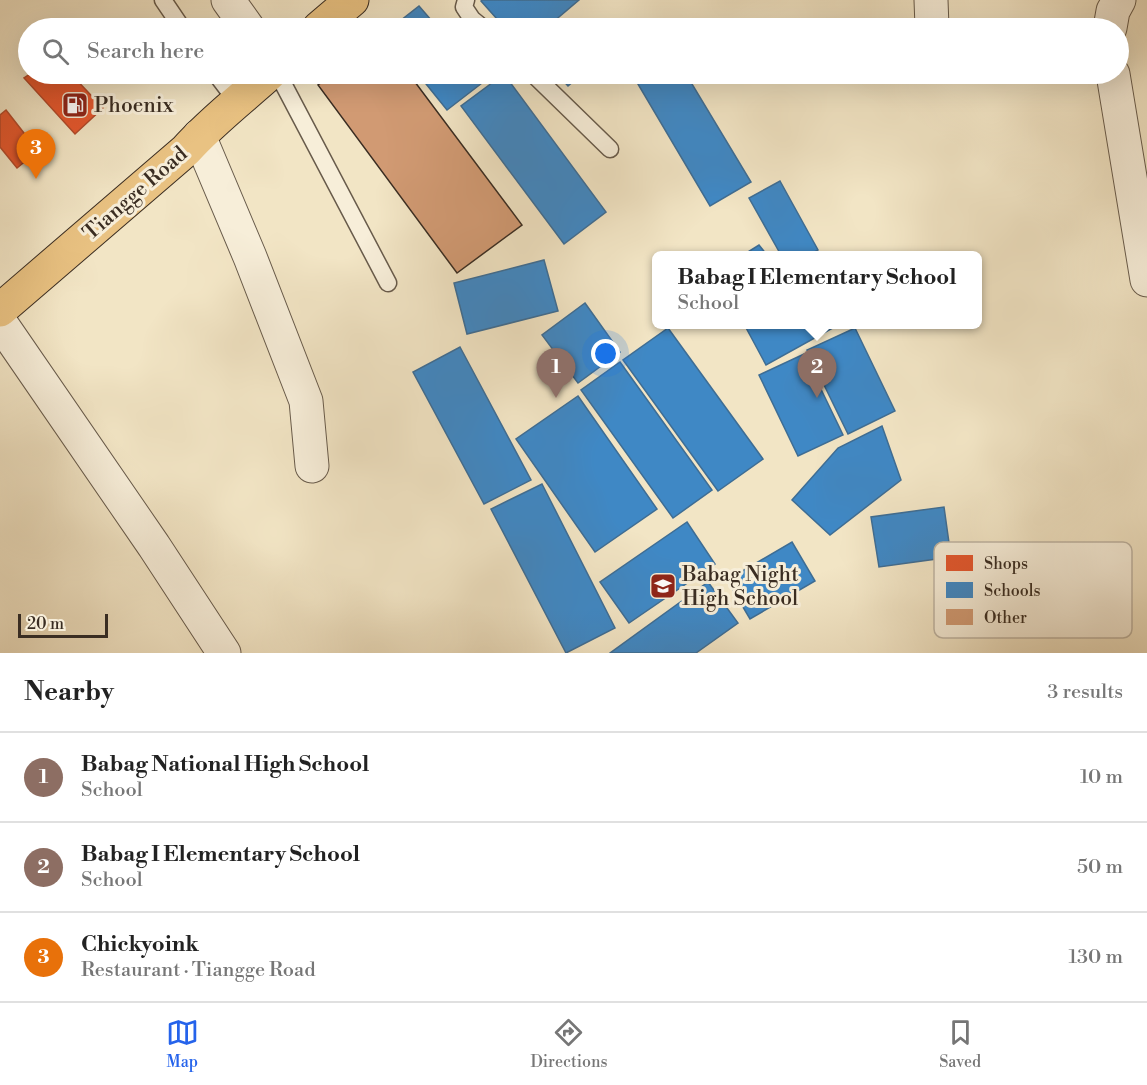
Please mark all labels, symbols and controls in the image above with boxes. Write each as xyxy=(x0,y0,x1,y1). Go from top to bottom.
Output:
search box xyxy=(18,18,1129,84)
icon: search xyxy=(39,35,72,68)
text: Search here xyxy=(87,38,204,65)
fuel station icon: Phoenix xyxy=(60,90,90,120)
place label: Phoenix xyxy=(94,93,174,119)
pin: 3 xyxy=(16,130,56,179)
street label: Tiangge Road xyxy=(78,141,193,246)
popup xyxy=(652,251,982,329)
text: Babag I Elementary School xyxy=(677,264,957,291)
text: School xyxy=(677,291,739,316)
your location xyxy=(591,339,620,368)
pin: 1 xyxy=(536,348,576,398)
pin: 2 xyxy=(798,348,836,398)
legend xyxy=(934,542,1132,638)
text: Shops xyxy=(984,554,1028,574)
place label: Babag Night High School xyxy=(681,562,799,612)
school or university icon: Babag Night High School xyxy=(648,571,678,601)
text: Schools xyxy=(984,581,1040,601)
text: Other xyxy=(984,608,1027,628)
scale bar xyxy=(18,611,108,638)
text: 20 m xyxy=(27,614,64,634)
text: Nearby xyxy=(24,676,114,708)
text: 3 results xyxy=(1047,680,1123,705)
text: Babag National High School xyxy=(81,751,369,778)
text: 1 xyxy=(39,765,48,790)
text: 10 m xyxy=(1080,765,1123,790)
text: School xyxy=(81,778,143,803)
text: Babag I Elementary School xyxy=(81,841,360,868)
text: 2 xyxy=(37,855,50,880)
text: 50 m xyxy=(1077,855,1123,880)
text: School xyxy=(81,868,143,893)
text: Chickyoink xyxy=(81,931,199,958)
text: 3 xyxy=(37,945,50,970)
text: 130 m xyxy=(1068,945,1123,970)
text: Restaurant · Tiangge Road xyxy=(81,958,316,983)
tab: Map xyxy=(166,1016,199,1072)
tab: Directions xyxy=(530,1016,608,1072)
tab: Saved xyxy=(939,1016,981,1072)

